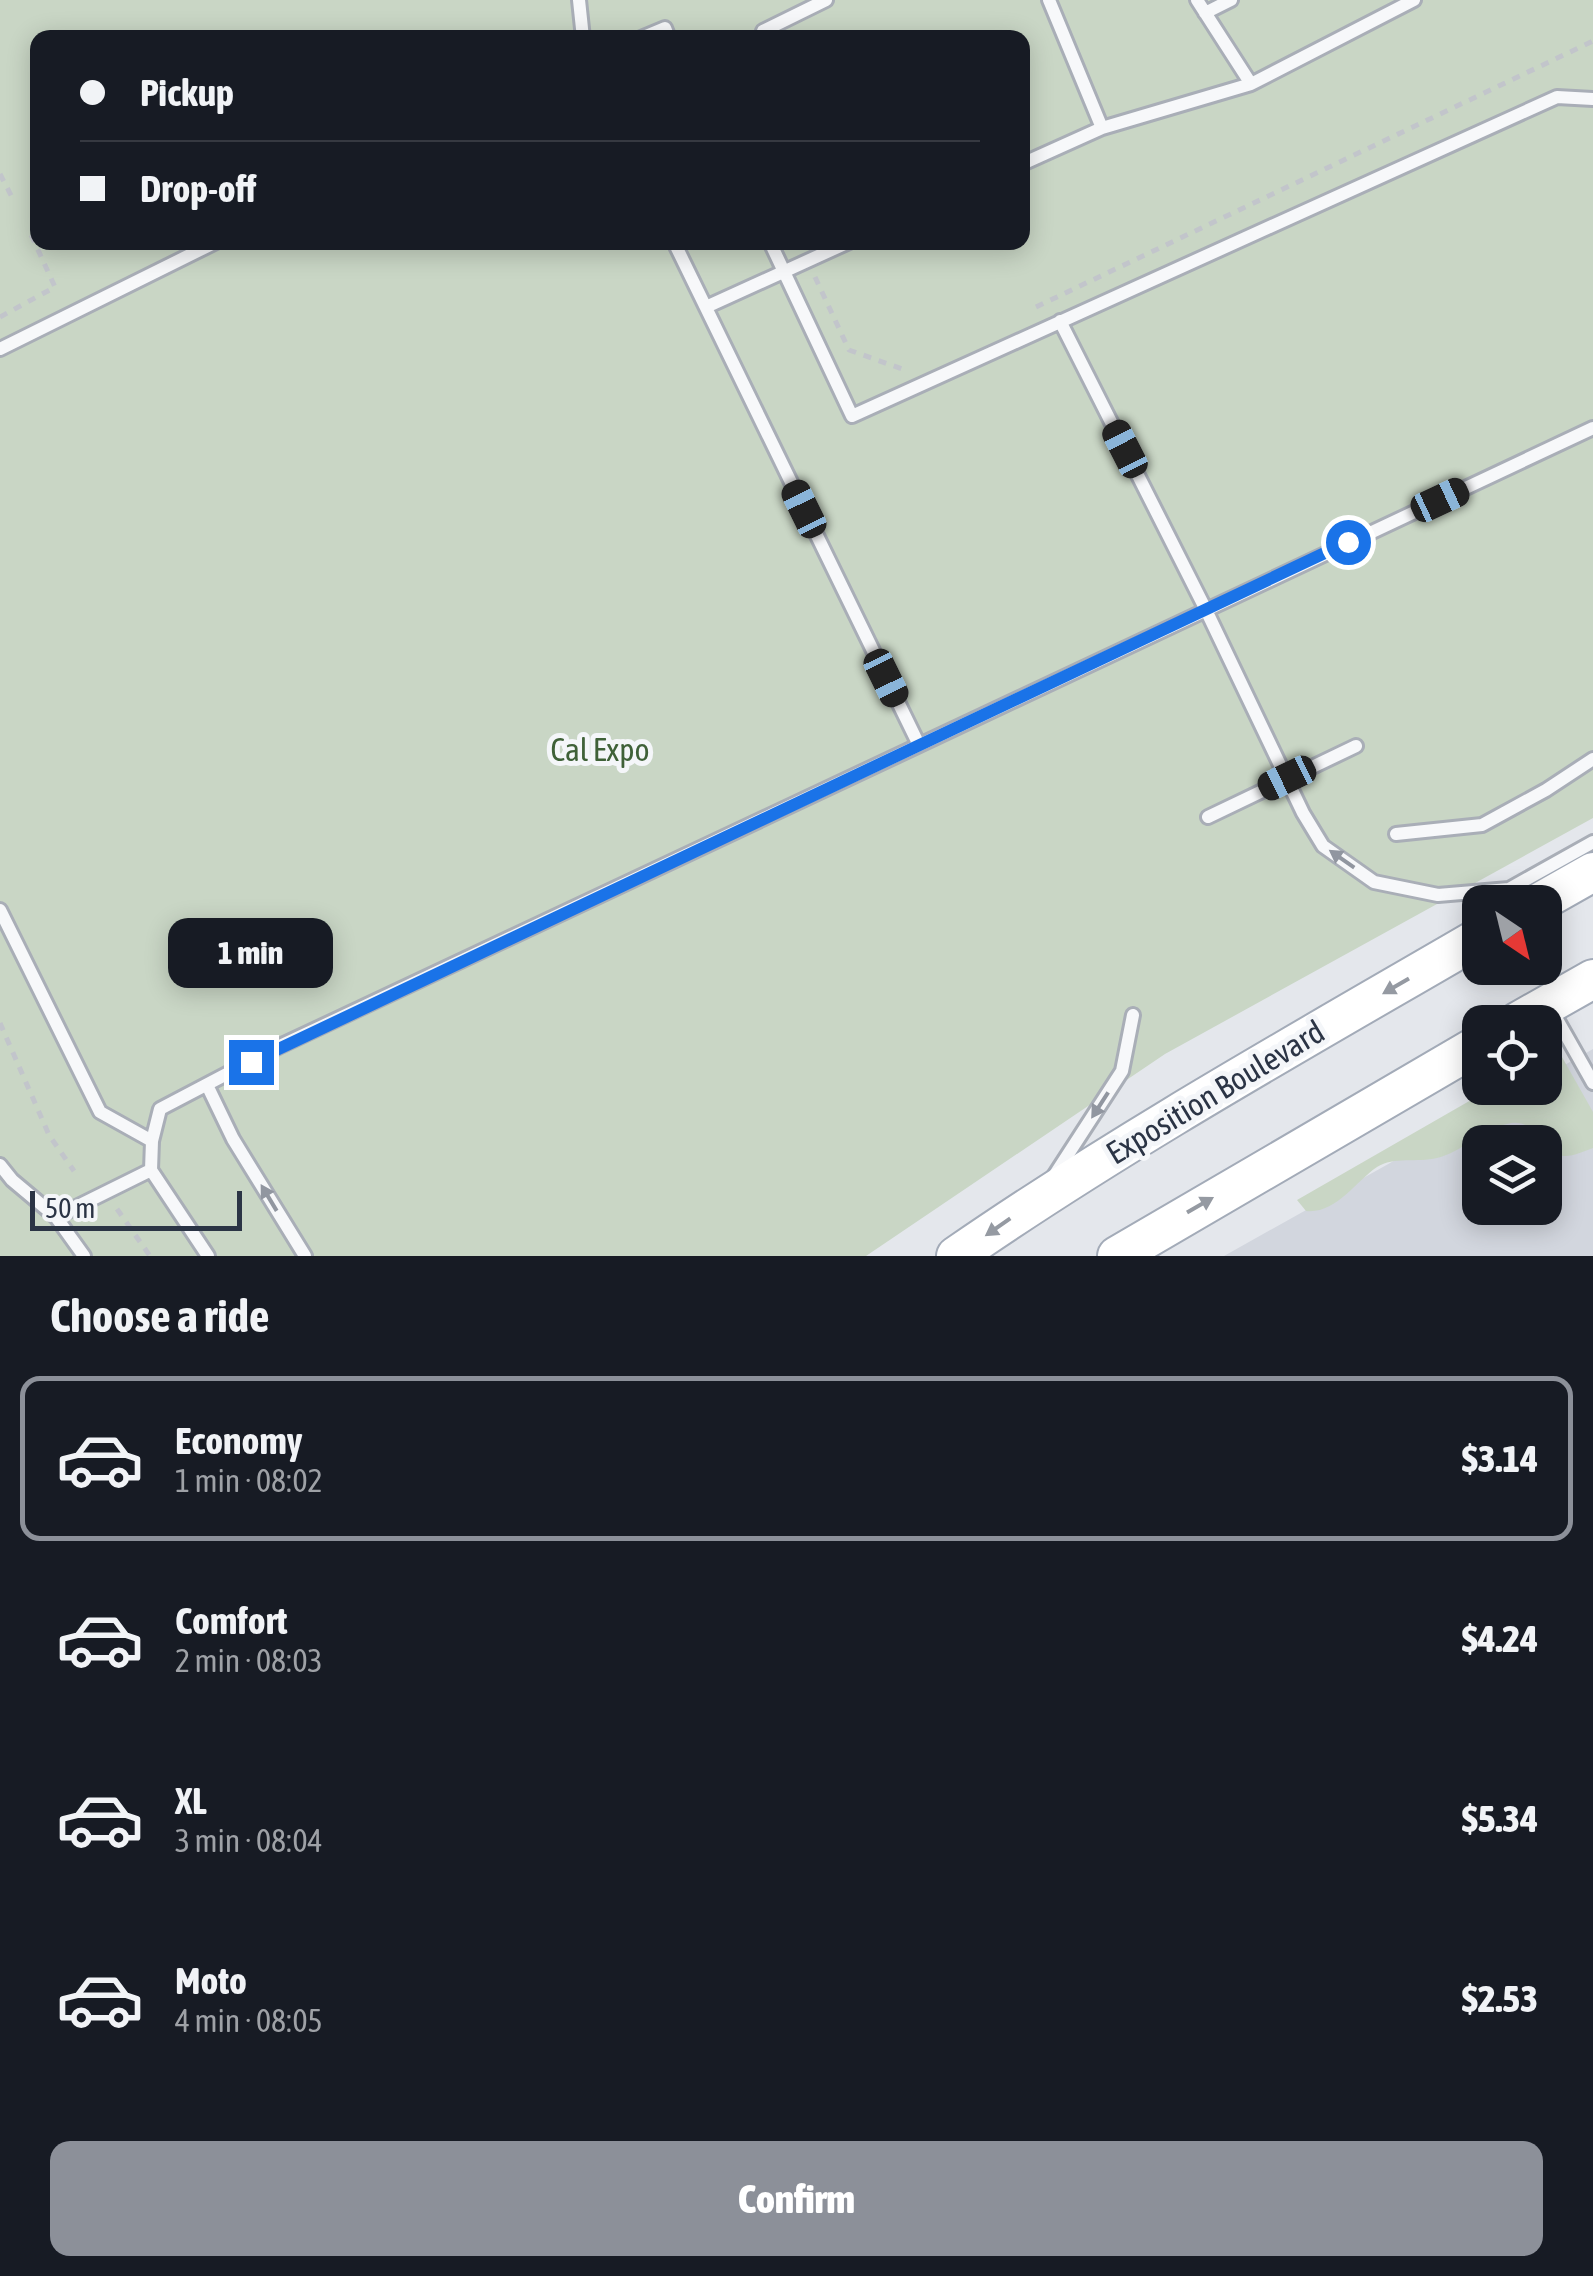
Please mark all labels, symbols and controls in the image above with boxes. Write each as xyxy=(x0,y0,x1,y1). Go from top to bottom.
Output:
text: Pickup xyxy=(140,71,234,114)
text: Drop-off xyxy=(140,167,256,210)
car xyxy=(1098,415,1152,483)
car xyxy=(1406,474,1474,526)
car xyxy=(777,475,831,543)
route start xyxy=(1326,520,1371,565)
car xyxy=(859,644,913,712)
park label: Cal Expo xyxy=(551,731,649,768)
car xyxy=(1253,751,1321,805)
one-way arrow xyxy=(1329,850,1355,869)
north arrow xyxy=(1462,885,1562,985)
map controls xyxy=(1462,885,1562,1225)
callout: 1 min xyxy=(168,917,334,987)
text: 1 min xyxy=(218,934,283,971)
one-way arrow xyxy=(1381,978,1410,995)
button: locate xyxy=(1462,1005,1562,1105)
street label: Exposition Boulevard xyxy=(1099,1012,1331,1172)
route end xyxy=(229,1040,274,1085)
one-way arrow xyxy=(1091,1091,1110,1118)
button: layers xyxy=(1462,1125,1562,1225)
one-way arrow xyxy=(260,1184,279,1211)
scale bar xyxy=(30,1186,242,1230)
text: 50 m xyxy=(45,1192,95,1224)
one-way arrow xyxy=(1186,1197,1214,1215)
one-way arrow xyxy=(984,1217,1011,1236)
text: Choose a ride xyxy=(50,1290,269,1342)
icon: car xyxy=(55,1414,145,1504)
text: Economy xyxy=(175,1419,302,1462)
text: $3.14 xyxy=(1462,1437,1538,1480)
text: 1 min · 08:02 xyxy=(175,1462,322,1499)
icon: car xyxy=(55,1594,145,1684)
text: Comfort xyxy=(175,1599,287,1642)
text: $4.24 xyxy=(1462,1617,1538,1660)
text: 2 min · 08:03 xyxy=(175,1642,322,1679)
icon: car xyxy=(55,1774,145,1864)
text: XL xyxy=(175,1779,207,1822)
text: $5.34 xyxy=(1462,1797,1538,1840)
text: 3 min · 08:04 xyxy=(175,1822,322,1859)
icon: car xyxy=(55,1954,145,2044)
text: Moto xyxy=(175,1959,247,2002)
text: $2.53 xyxy=(1462,1977,1538,2020)
text: 4 min · 08:05 xyxy=(175,2002,322,2039)
button: Confirm xyxy=(50,2141,1543,2256)

